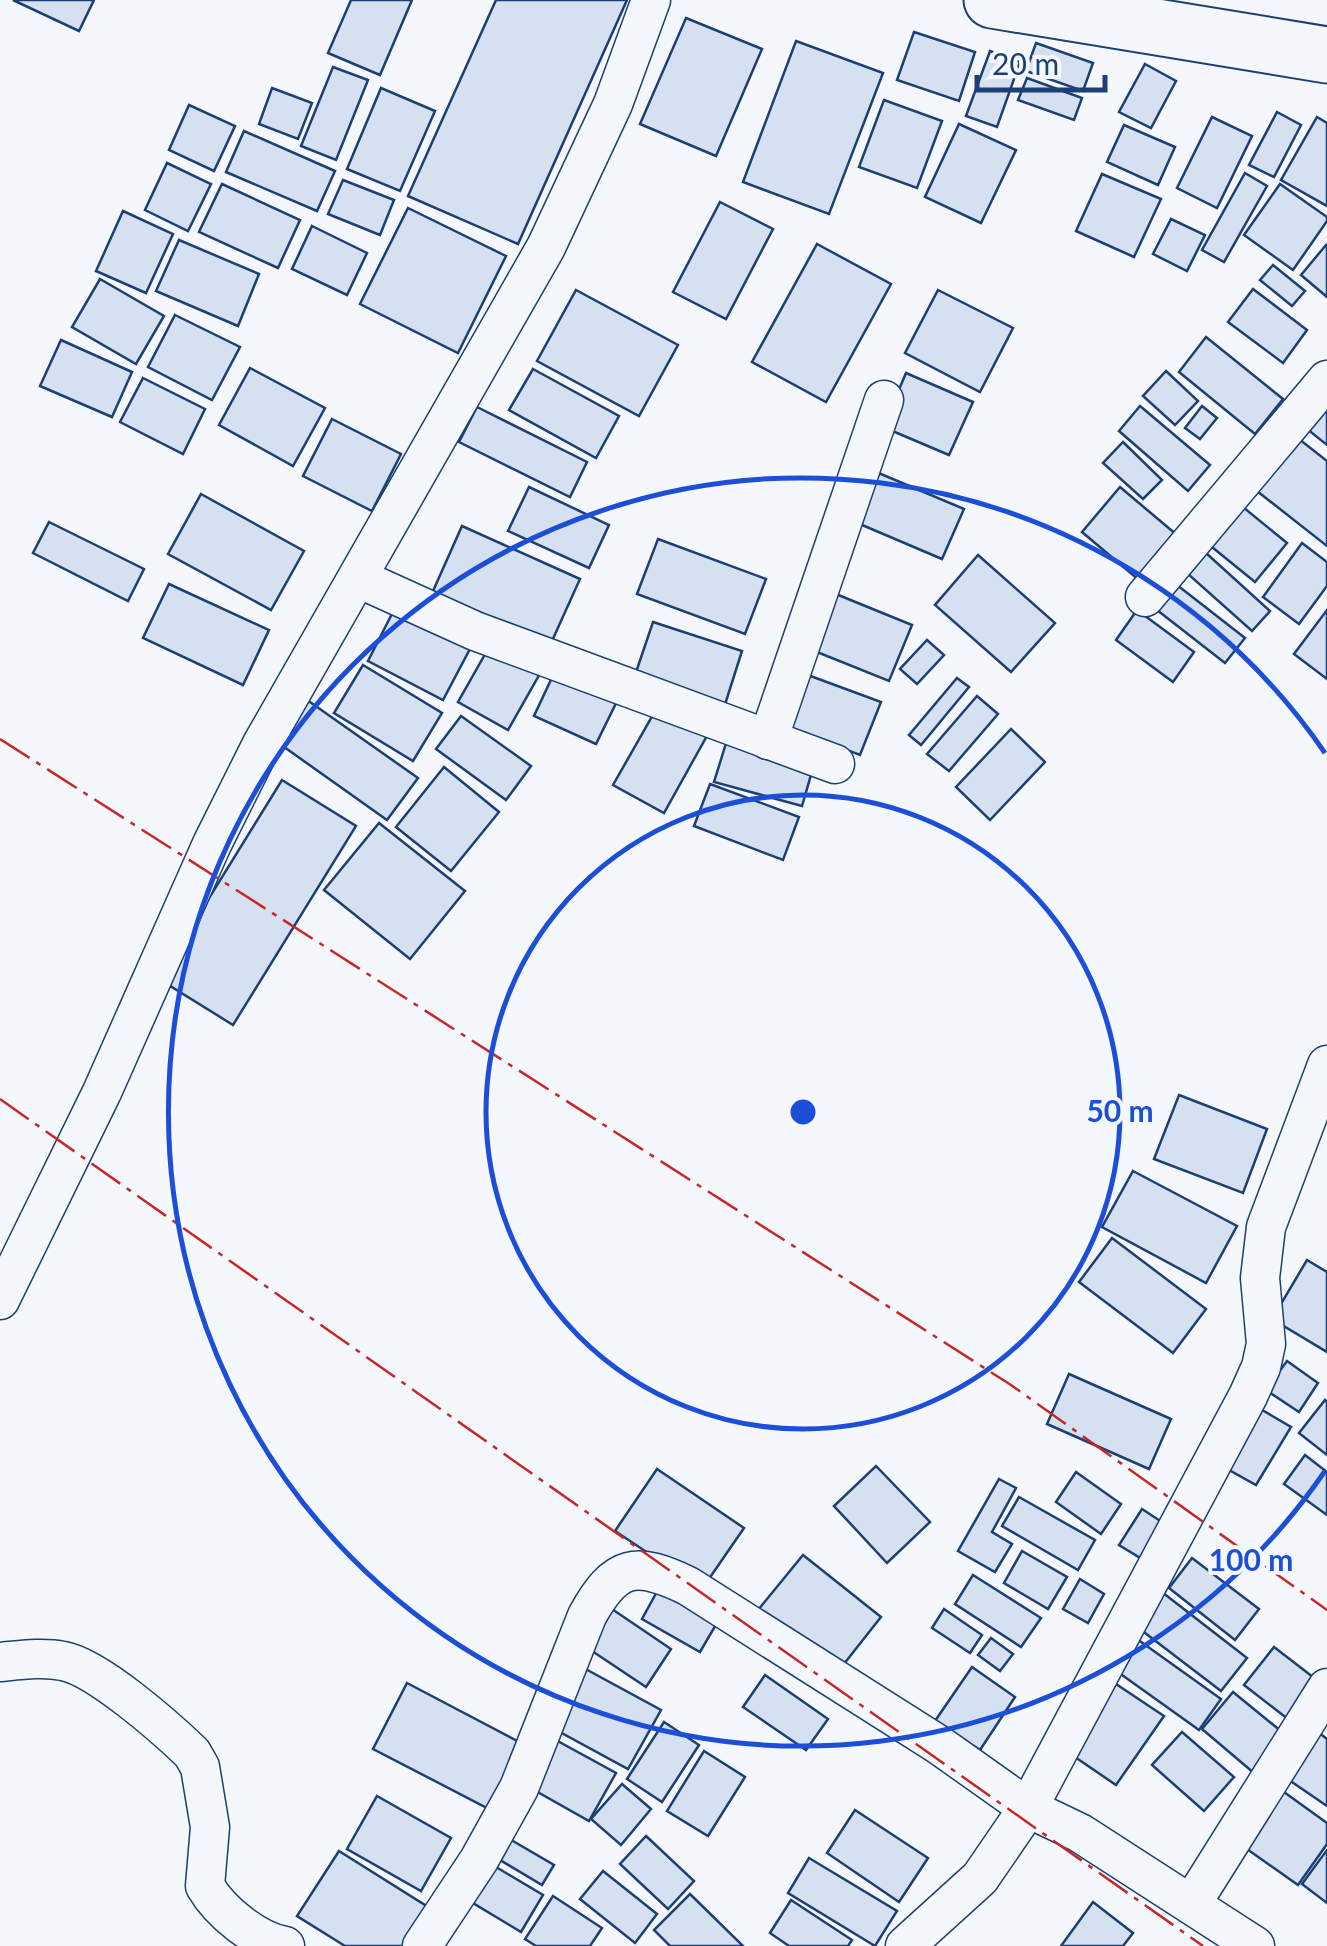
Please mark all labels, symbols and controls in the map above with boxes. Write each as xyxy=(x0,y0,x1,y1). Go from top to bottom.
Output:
scale bar xyxy=(977,30,1104,92)
text: 20 m xyxy=(992,45,1059,81)
text: 50 m xyxy=(1086,1092,1154,1128)
centre of rings xyxy=(785,1094,821,1130)
text: 100 m xyxy=(1209,1541,1293,1577)

